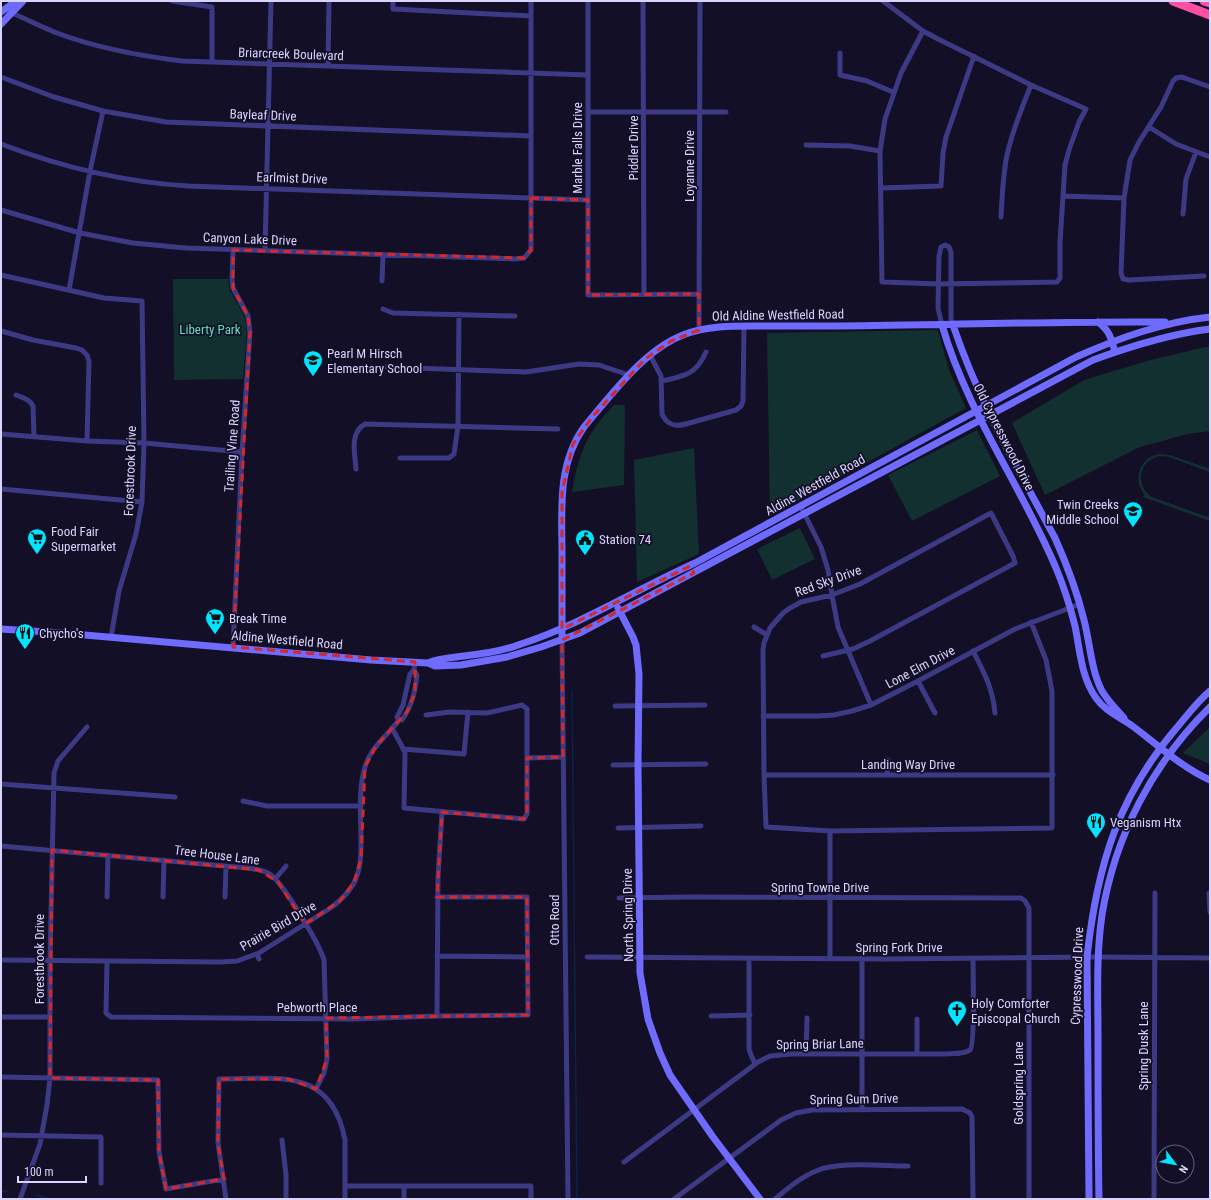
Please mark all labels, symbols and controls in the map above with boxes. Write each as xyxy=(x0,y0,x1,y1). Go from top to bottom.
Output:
street label: Briarcreek Boulevard xyxy=(238,45,344,63)
street label: Marble Falls Drive xyxy=(570,102,585,194)
street label: Bayleaf Drive xyxy=(229,106,297,124)
street label: Piddler Drive xyxy=(626,115,641,181)
street label: Loyanne Drive xyxy=(682,130,697,202)
street label: Earlmist Drive xyxy=(256,169,328,187)
street label: Canyon Lake Drive xyxy=(203,230,297,248)
street label: Old Aldine Westfield Road xyxy=(712,306,844,324)
park label: Liberty Park xyxy=(179,322,241,337)
place label: Pearl M Hirsch Elementary School xyxy=(327,346,422,376)
school or university icon: Pearl M Hirsch Elementary School xyxy=(302,349,324,377)
street label: Old Cypresswood Drive xyxy=(971,381,1037,493)
street label: Trailing Vine Road xyxy=(221,399,243,493)
street label: Forestbrook Drive xyxy=(121,426,139,516)
street label: Aldine Westfield Road xyxy=(762,451,868,519)
place label: Twin Creeks Middle School xyxy=(1046,497,1119,527)
school or university icon: Twin Creeks Middle School xyxy=(1122,500,1144,528)
place label: Food Fair Supermarket xyxy=(51,524,116,554)
supermarket icon: Food Fair Supermarket xyxy=(26,527,48,555)
public building icon: Station 74 xyxy=(574,528,596,556)
place label: Station 74 xyxy=(599,532,652,547)
street label: Red Sky Drive xyxy=(793,562,863,600)
supermarket icon: Break Time xyxy=(204,607,226,635)
place label: Break Time xyxy=(229,611,286,626)
restaurant icon: Chycho's xyxy=(14,622,36,650)
place label: Chycho's xyxy=(39,626,84,641)
street label: Aldine Westfield Road xyxy=(231,628,343,652)
street label: Lone Elm Drive xyxy=(883,642,957,692)
street label: Landing Way Drive xyxy=(861,757,955,772)
restaurant icon: Veganism Htx xyxy=(1085,811,1107,839)
place label: Veganism Htx xyxy=(1110,815,1182,830)
street label: Tree House Lane xyxy=(173,842,261,868)
street label: North Spring Drive xyxy=(620,868,636,962)
street label: Spring Towne Drive xyxy=(771,880,869,895)
street label: Otto Road xyxy=(547,895,562,946)
street label: Prairie Bird Drive xyxy=(237,898,319,954)
street label: Forestbrook Drive xyxy=(32,914,47,1004)
street label: Cypresswood Drive xyxy=(1068,927,1086,1025)
street label: Spring Fork Drive xyxy=(855,940,943,955)
place label: Holy Comforter Episcopal Church xyxy=(971,996,1060,1026)
church icon: Holy Comforter Episcopal Church xyxy=(946,999,968,1027)
street label: Pebworth Place xyxy=(277,1000,357,1015)
street label: Spring Dusk Lane xyxy=(1136,1001,1151,1091)
street label: Spring Briar Lane xyxy=(776,1036,864,1052)
street label: Goldspring Lane xyxy=(1011,1041,1026,1125)
street label: Spring Gum Drive xyxy=(810,1091,898,1107)
north arrow xyxy=(1155,1144,1195,1184)
scale bar xyxy=(18,1158,86,1184)
text: N xyxy=(1176,1163,1190,1176)
text: 100 m xyxy=(24,1165,54,1179)

